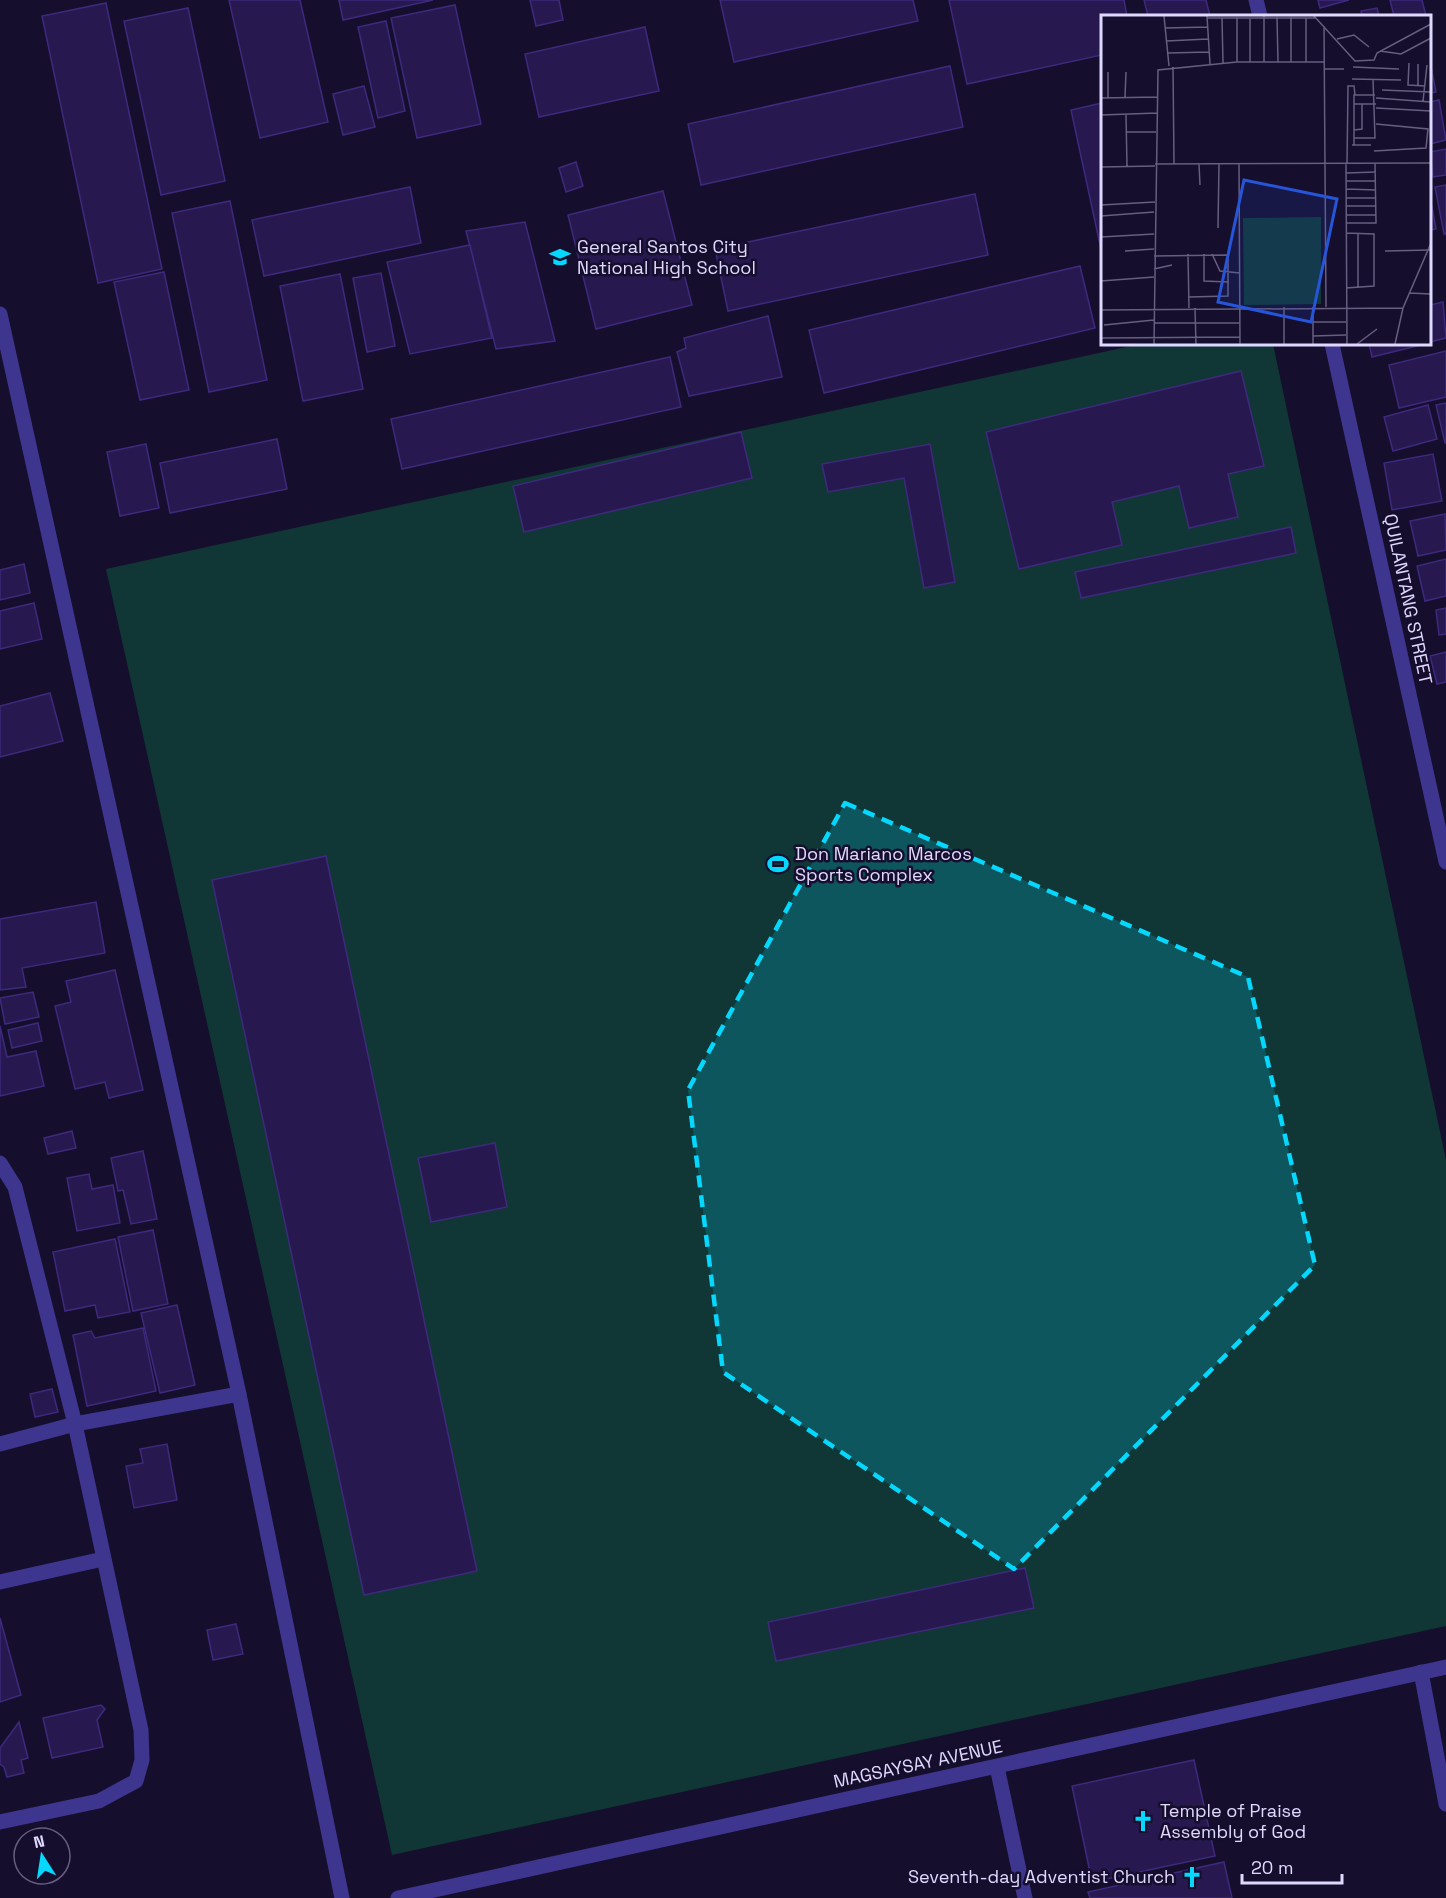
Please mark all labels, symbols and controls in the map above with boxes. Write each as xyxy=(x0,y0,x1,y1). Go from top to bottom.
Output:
inset map xyxy=(1101,15,1431,345)
place label: General Santos City National High School xyxy=(577,235,756,279)
school or university icon: General Santos City National High School xyxy=(548,245,572,269)
street label: QUILANTANG STREET xyxy=(1379,511,1438,687)
place label: Don Mariano Marcos Sports Complex xyxy=(795,842,972,886)
sports icon: Don Mariano Marcos Sports Complex xyxy=(766,852,790,876)
street label: MAGSAYSAY AVENUE xyxy=(831,1734,1004,1793)
place label: Temple of Praise Assembly of God xyxy=(1160,1799,1306,1843)
church icon: Temple of Praise Assembly of God xyxy=(1131,1809,1155,1833)
north arrow xyxy=(12,1826,72,1886)
text: N xyxy=(32,1830,46,1853)
scale bar xyxy=(1242,1847,1342,1885)
text: 20 m xyxy=(1251,1856,1294,1879)
place label: Seventh-day Adventist Church xyxy=(908,1865,1175,1888)
church icon: Seventh-day Adventist Church xyxy=(1180,1865,1204,1889)

